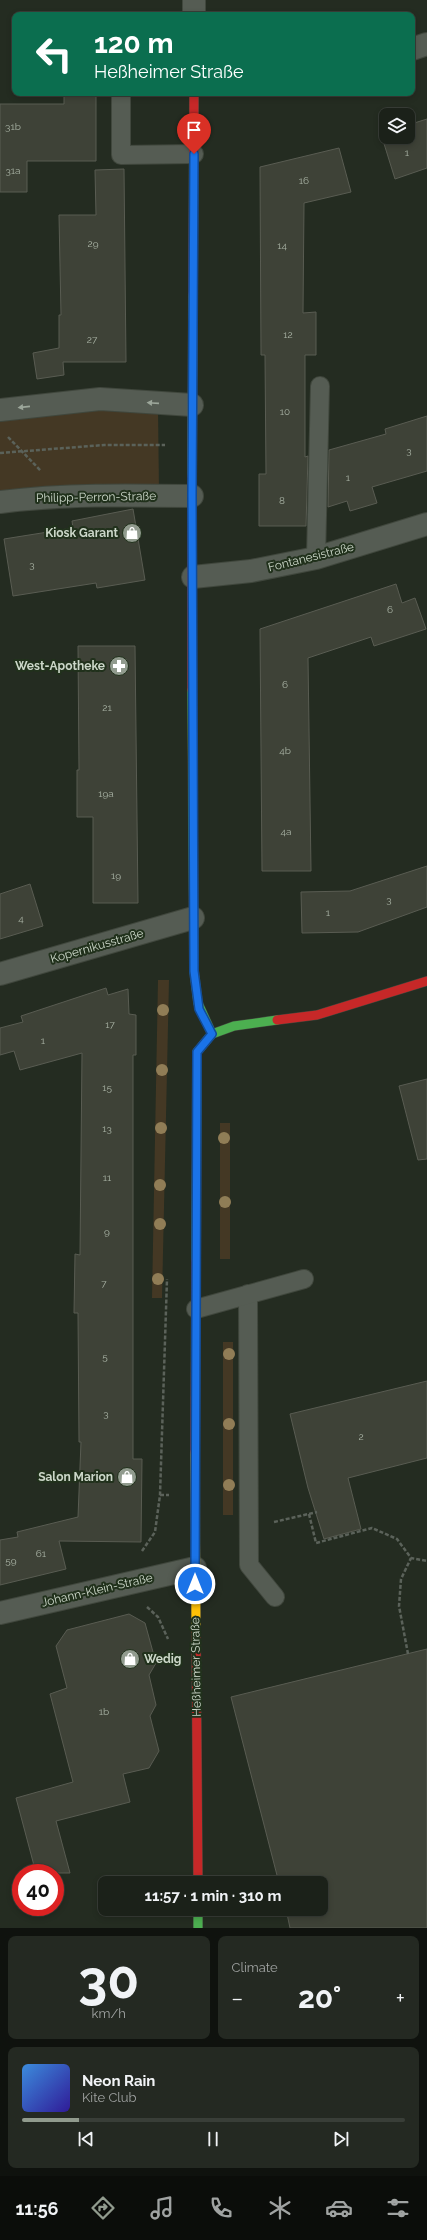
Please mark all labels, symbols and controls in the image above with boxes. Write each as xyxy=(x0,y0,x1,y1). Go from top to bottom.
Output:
text: 120 m xyxy=(94,27,174,60)
icon: left xyxy=(28,28,80,80)
text: Heßheimer Straße xyxy=(94,61,244,82)
map controls xyxy=(379,108,415,144)
button: layers xyxy=(379,108,415,144)
pin xyxy=(177,113,211,154)
icon: arrive xyxy=(183,119,205,141)
house number: 31b xyxy=(5,121,21,132)
house number: 1 xyxy=(405,147,410,158)
house number: 31a xyxy=(5,165,21,176)
house number: 16 xyxy=(299,175,309,186)
house number: 29 xyxy=(87,238,99,249)
house number: 14 xyxy=(277,240,287,251)
house number: 12 xyxy=(283,329,293,340)
house number: 27 xyxy=(87,334,98,345)
one-way arrow xyxy=(147,399,159,406)
one-way arrow xyxy=(18,404,30,410)
house number: 10 xyxy=(280,406,290,417)
house number: 3 xyxy=(406,445,412,456)
house number: 1 xyxy=(346,472,351,483)
street label: Philipp-Perron-Straße xyxy=(36,489,156,505)
house number: 8 xyxy=(279,495,285,506)
shop icon: Kiosk Garant xyxy=(121,522,143,544)
place label: Kiosk Garant xyxy=(45,526,118,540)
street label: Fontanesistraße xyxy=(267,540,355,574)
house number: 3 xyxy=(29,559,35,570)
house number: 6 xyxy=(387,604,393,615)
pharmacy icon: West-Apotheke xyxy=(108,655,130,677)
place label: West-Apotheke xyxy=(15,659,105,673)
house number: 6 xyxy=(282,679,288,690)
house number: 21 xyxy=(102,702,112,713)
house number: 4b xyxy=(279,745,291,756)
house number: 19a xyxy=(98,788,114,799)
house number: 4a xyxy=(281,826,291,837)
house number: 19 xyxy=(111,870,121,881)
house number: 3 xyxy=(386,894,392,905)
house number: 1 xyxy=(326,907,331,918)
house number: 4 xyxy=(18,913,24,924)
street label: Kopernikusstraße xyxy=(49,926,145,966)
house number: 17 xyxy=(105,1019,115,1030)
house number: 1 xyxy=(41,1035,46,1046)
house number: 15 xyxy=(102,1082,112,1093)
house number: 13 xyxy=(102,1123,112,1134)
house number: 11 xyxy=(103,1172,112,1183)
house number: 9 xyxy=(104,1226,110,1237)
house number: 7 xyxy=(101,1278,107,1289)
house number: 5 xyxy=(102,1351,108,1362)
house number: 3 xyxy=(103,1408,109,1419)
house number: 2 xyxy=(358,1431,364,1442)
shop icon: Salon Marion xyxy=(116,1466,138,1488)
place label: Salon Marion xyxy=(38,1470,113,1484)
house number: 61 xyxy=(36,1548,47,1559)
house number: 59 xyxy=(5,1555,17,1566)
position arrow xyxy=(174,1563,216,1605)
street label: Johann-Klein-Straße xyxy=(40,1570,154,1610)
street label: Heßheimer Straße xyxy=(188,1617,204,1717)
shop icon: Wedig xyxy=(119,1648,141,1670)
place label: Wedig xyxy=(144,1652,181,1666)
house number: 1b xyxy=(99,1706,109,1717)
speed limit sign: 40 xyxy=(12,1864,64,1916)
text: 11:57 · 1 min · 310 m xyxy=(145,1887,281,1905)
text: 30 xyxy=(78,1949,139,2010)
text: Climate xyxy=(232,1960,278,1975)
text: 20° xyxy=(298,1980,341,2015)
text: − xyxy=(232,1985,243,2011)
text: + xyxy=(396,1985,405,2011)
text: km/h xyxy=(92,2006,126,2021)
text: Neon Rain xyxy=(82,2072,155,2090)
text: Kite Club xyxy=(82,2090,137,2105)
icon: previous xyxy=(75,2128,97,2150)
icon: pause xyxy=(202,2128,224,2150)
icon: next xyxy=(330,2128,352,2150)
icon: directions xyxy=(89,2194,117,2222)
icon: music xyxy=(148,2194,176,2222)
icon: phone xyxy=(207,2194,235,2222)
icon: climate xyxy=(266,2194,294,2222)
icon: car xyxy=(325,2194,353,2222)
icon: filters xyxy=(384,2194,412,2222)
text: 11:56 xyxy=(15,2198,59,2219)

